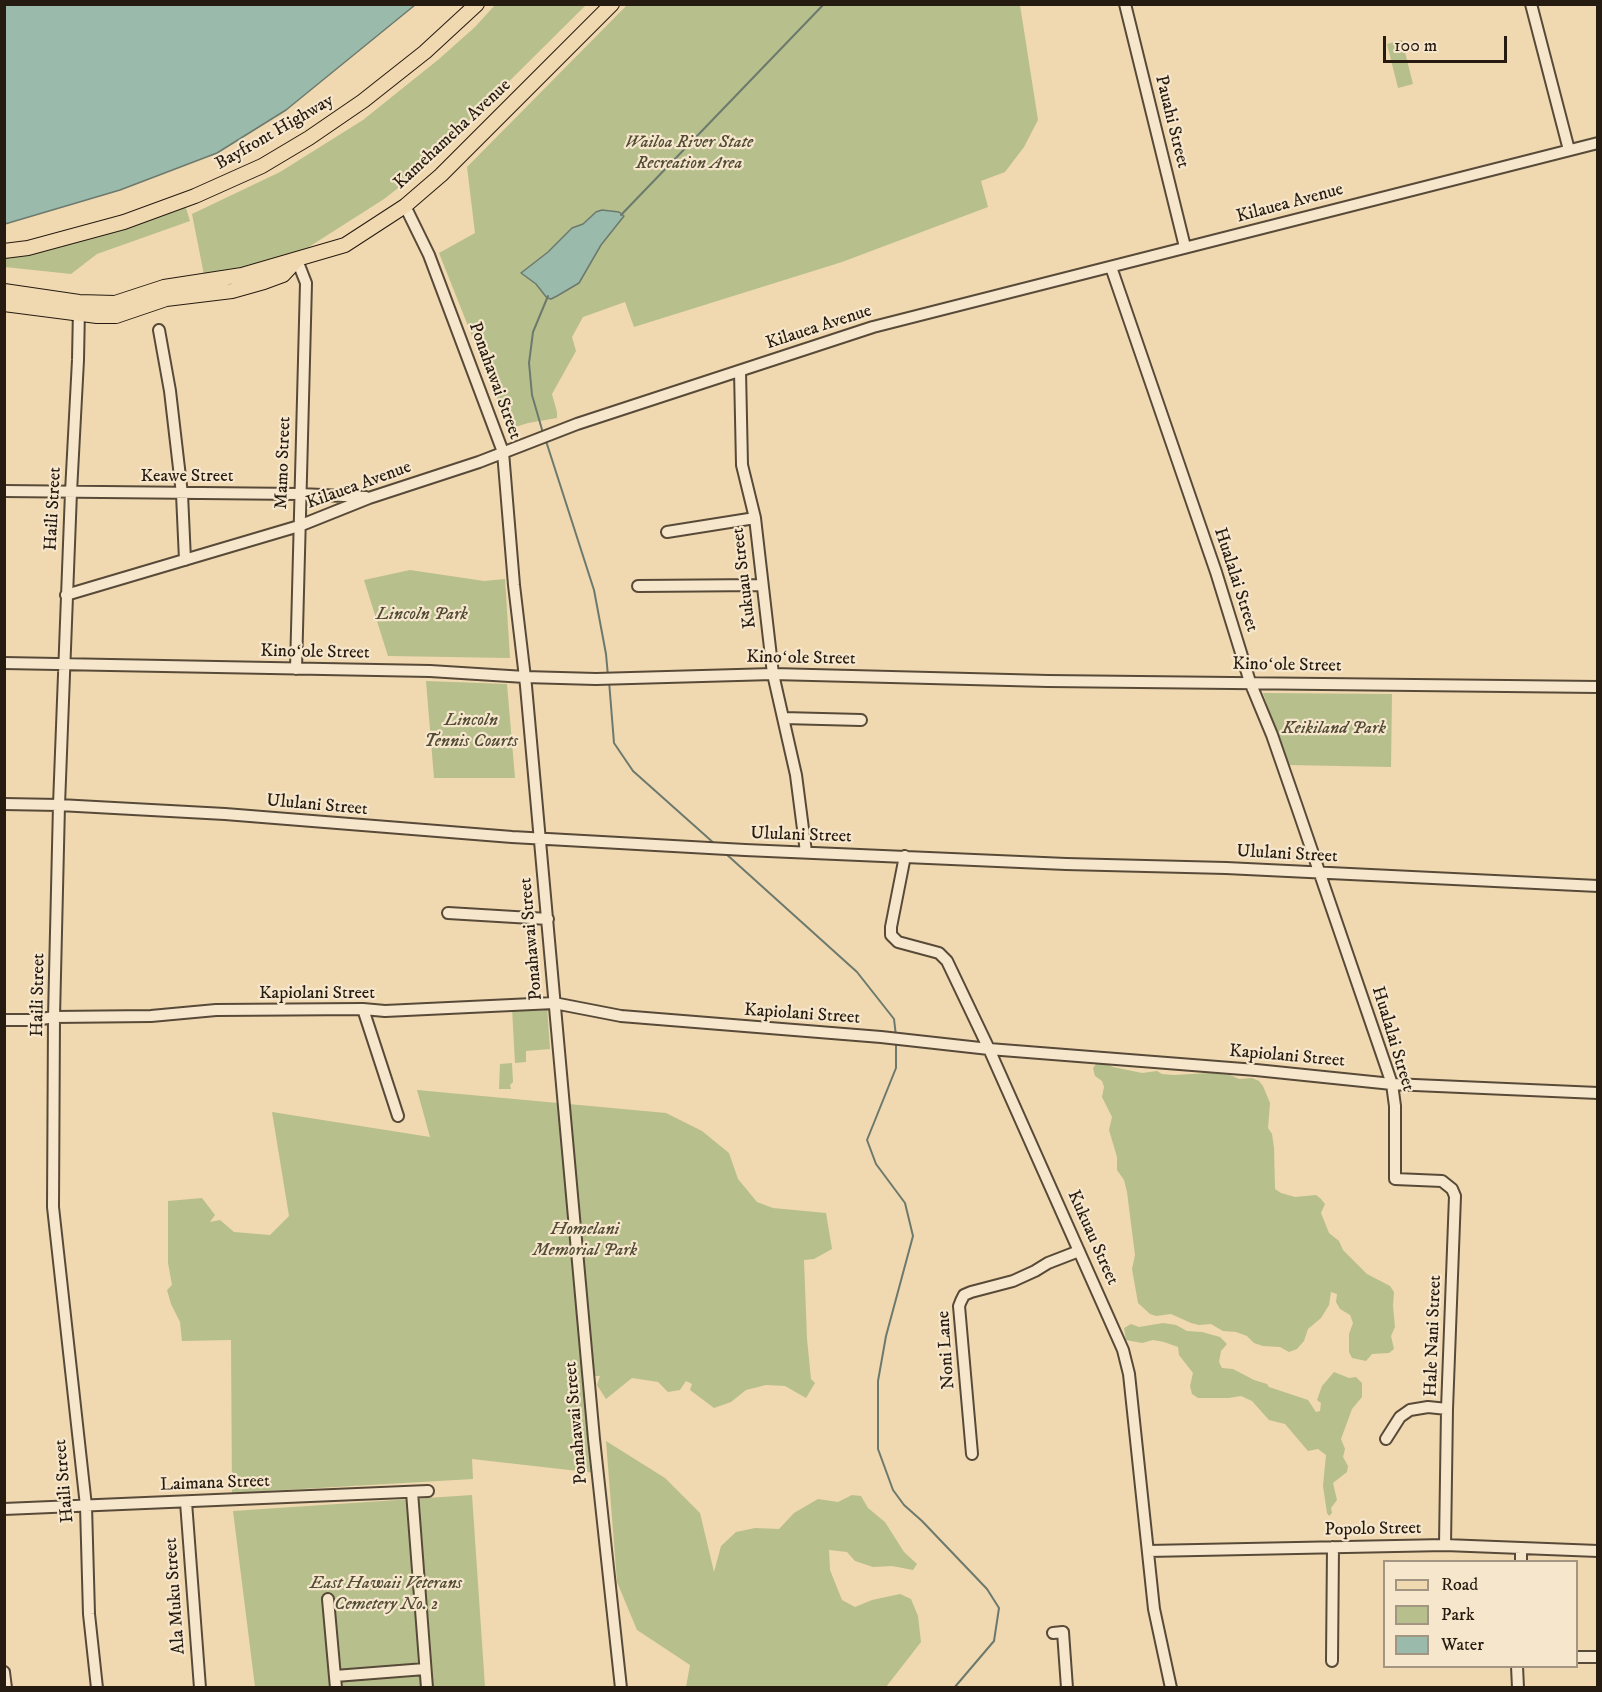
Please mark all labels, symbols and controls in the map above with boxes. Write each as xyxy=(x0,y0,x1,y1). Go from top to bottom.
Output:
scale bar xyxy=(1386,24,1510,62)
text: 100 m xyxy=(1394,35,1437,57)
street label: Pauahi Street xyxy=(1149,73,1193,171)
street label: Kamehameha Avenue xyxy=(390,75,516,195)
street label: Bayfront Highway xyxy=(212,90,338,176)
park label: Wailoa River State Recreation Area xyxy=(625,132,753,174)
street label: Kilauea Avenue xyxy=(1234,179,1346,229)
street label: Kilauea Avenue xyxy=(763,301,875,355)
street label: Ponahawai Street xyxy=(463,319,525,443)
street label: Mamo Street xyxy=(272,416,296,510)
street label: Kilauea Avenue xyxy=(304,457,414,515)
street label: Keawe Street xyxy=(141,466,233,488)
street label: Haili Street xyxy=(41,467,67,551)
street label: Hualalai Street xyxy=(1208,525,1262,635)
street label: Kukuau Street xyxy=(728,526,762,630)
park label: Lincoln Park xyxy=(376,604,468,626)
street label: Kinoʻole Street xyxy=(260,641,370,665)
street label: Kinoʻole Street xyxy=(746,647,856,671)
street label: Kinoʻole Street xyxy=(1232,654,1342,678)
park label: Lincoln Tennis Courts xyxy=(424,710,518,752)
park label: Keikiland Park xyxy=(1282,718,1386,740)
street label: Ululani Street xyxy=(266,791,368,821)
street label: Ululani Street xyxy=(750,823,852,849)
street label: Ululani Street xyxy=(1236,842,1338,868)
street label: Ponahawai Street xyxy=(516,877,548,1001)
street label: Haili Street xyxy=(27,953,51,1037)
street label: Kapiolani Street xyxy=(259,983,375,1005)
street label: Hualalai Street xyxy=(1366,984,1418,1094)
street label: Kapiolani Street xyxy=(743,1000,861,1030)
street label: Kapiolani Street xyxy=(1228,1041,1346,1073)
street label: Kukuau Street xyxy=(1061,1187,1123,1289)
park label: Homelani Memorial Park xyxy=(533,1219,637,1262)
street label: Hale Nani Street xyxy=(1421,1275,1447,1397)
street label: Noni Lane xyxy=(933,1310,961,1390)
street label: Ponahawai Street xyxy=(561,1361,593,1485)
street label: Haili Street xyxy=(51,1438,79,1524)
street label: Laimana Street xyxy=(160,1471,270,1497)
street label: Popolo Street xyxy=(1324,1518,1422,1542)
street label: Ala Muku Street xyxy=(161,1537,191,1655)
legend xyxy=(1383,1560,1578,1668)
park label: East Hawaii Veterans Cemetery No. 2 xyxy=(310,1573,462,1616)
text: Road xyxy=(1441,1574,1478,1596)
text: Park xyxy=(1441,1604,1475,1626)
text: Water xyxy=(1441,1634,1484,1656)

